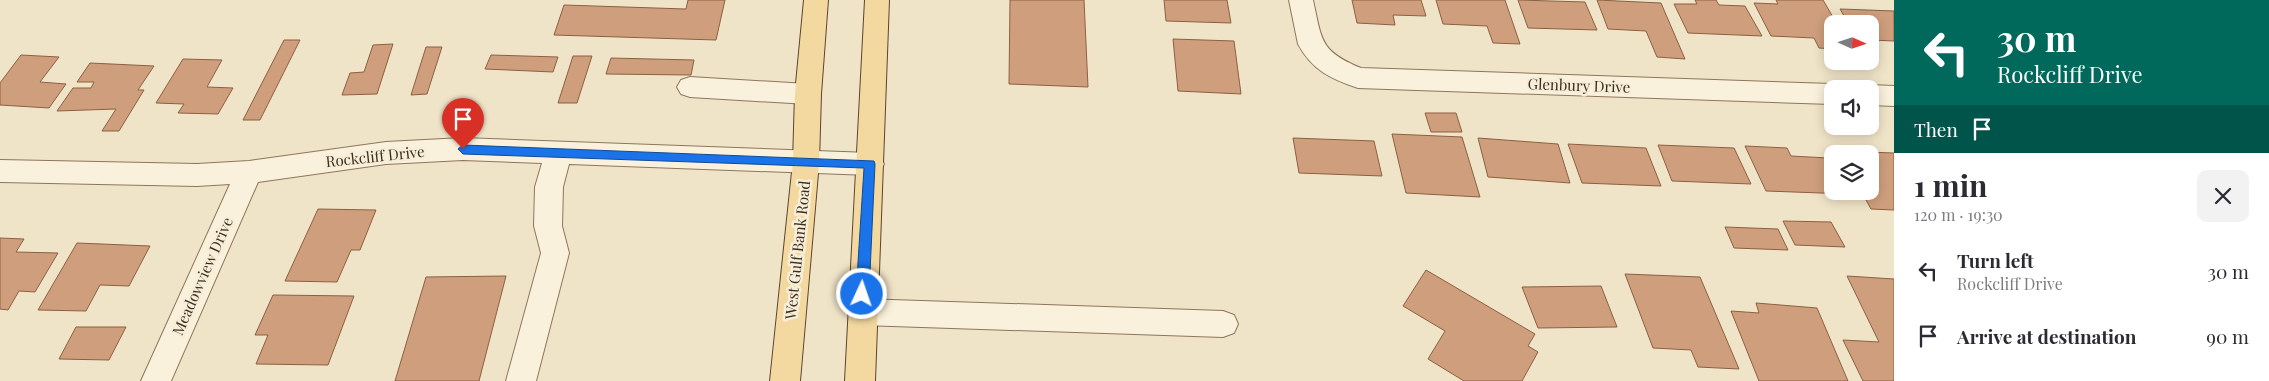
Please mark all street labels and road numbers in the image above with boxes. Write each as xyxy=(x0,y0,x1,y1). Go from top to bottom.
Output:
street label: Glenbury Drive xyxy=(1527,73,1631,97)
street label: Rockcliff Drive xyxy=(325,141,425,171)
street label: West Gulf Bank Road xyxy=(780,179,814,321)
street label: Meadowview Drive xyxy=(167,214,237,338)

